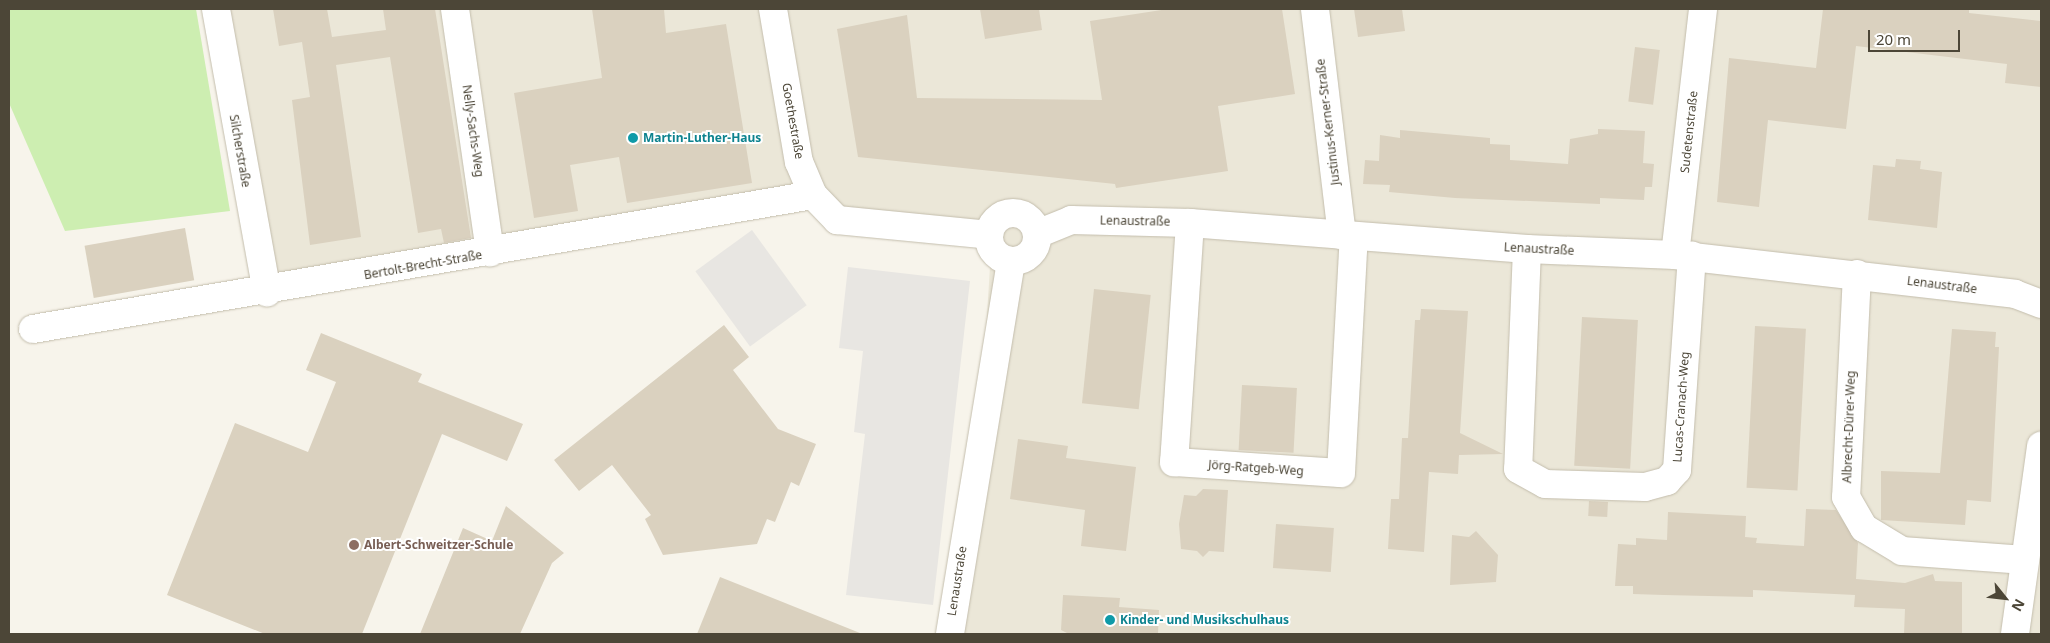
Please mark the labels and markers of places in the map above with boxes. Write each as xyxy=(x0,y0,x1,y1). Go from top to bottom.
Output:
place label: Martin-Luther-Haus xyxy=(643,131,761,145)
marker: Martin-Luther-Haus xyxy=(627,132,639,144)
place label: Albert-Schweitzer-Schule xyxy=(364,538,513,552)
marker: Albert-Schweitzer-Schule xyxy=(348,539,360,551)
place label: Kinder- und Musikschulhaus xyxy=(1120,613,1289,627)
marker: Kinder- und Musikschulhaus xyxy=(1104,614,1116,626)

